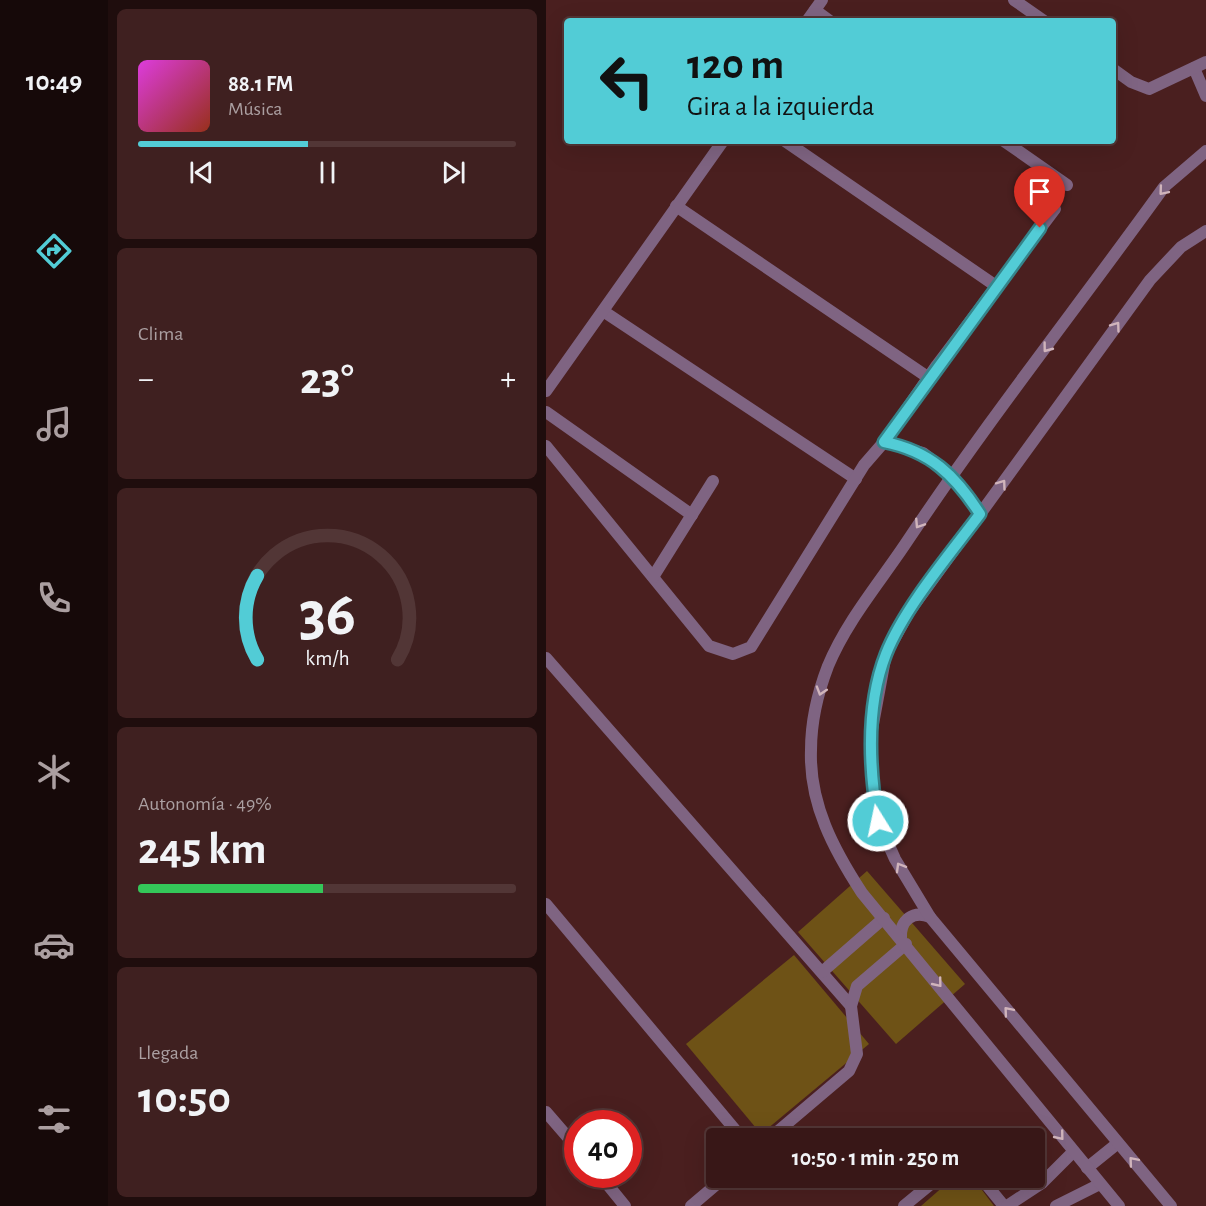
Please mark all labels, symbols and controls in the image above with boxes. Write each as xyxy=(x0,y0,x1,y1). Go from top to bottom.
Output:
icon: left xyxy=(588,42,666,120)
text: 120 m xyxy=(687,44,784,86)
text: 10:49 xyxy=(26,68,82,95)
text: 88.1 FM xyxy=(228,73,293,95)
text: Gira a la izquierda xyxy=(687,93,875,120)
text: Música xyxy=(228,99,283,119)
icon: previous xyxy=(185,156,218,189)
icon: pause xyxy=(311,156,344,189)
icon: next xyxy=(437,156,470,189)
pin xyxy=(1014,166,1065,228)
icon: arrive xyxy=(1023,175,1056,208)
one-way arrow xyxy=(1159,184,1170,195)
icon: directions xyxy=(33,230,75,272)
one-way arrow xyxy=(1109,322,1120,333)
text: Clima xyxy=(138,324,183,344)
one-way arrow xyxy=(1044,341,1055,352)
text: 23° xyxy=(300,357,354,402)
text: − xyxy=(138,363,154,396)
text: + xyxy=(500,363,516,396)
icon: music xyxy=(33,403,75,445)
one-way arrow xyxy=(994,479,1005,490)
one-way arrow xyxy=(914,518,926,528)
icon: phone xyxy=(33,577,75,619)
text: 36 xyxy=(298,584,356,646)
text: km/h xyxy=(305,648,349,669)
one-way arrow xyxy=(815,685,828,696)
icon: climate xyxy=(33,751,75,793)
position arrow xyxy=(846,789,910,853)
text: Autonomía · 49% xyxy=(138,794,272,814)
text: 245 km xyxy=(138,827,267,872)
one-way arrow xyxy=(896,863,907,873)
icon: car xyxy=(33,924,75,966)
one-way arrow xyxy=(930,977,941,988)
one-way arrow xyxy=(1005,1007,1016,1018)
text: Llegada xyxy=(138,1043,199,1063)
text: 10:50 xyxy=(138,1076,231,1121)
icon: filters xyxy=(33,1098,75,1140)
speed limit sign: 40 xyxy=(564,1110,642,1188)
one-way arrow xyxy=(1052,1129,1063,1140)
text: 10:50 · 1 min · 250 m xyxy=(792,1147,959,1169)
one-way arrow xyxy=(1129,1157,1140,1168)

